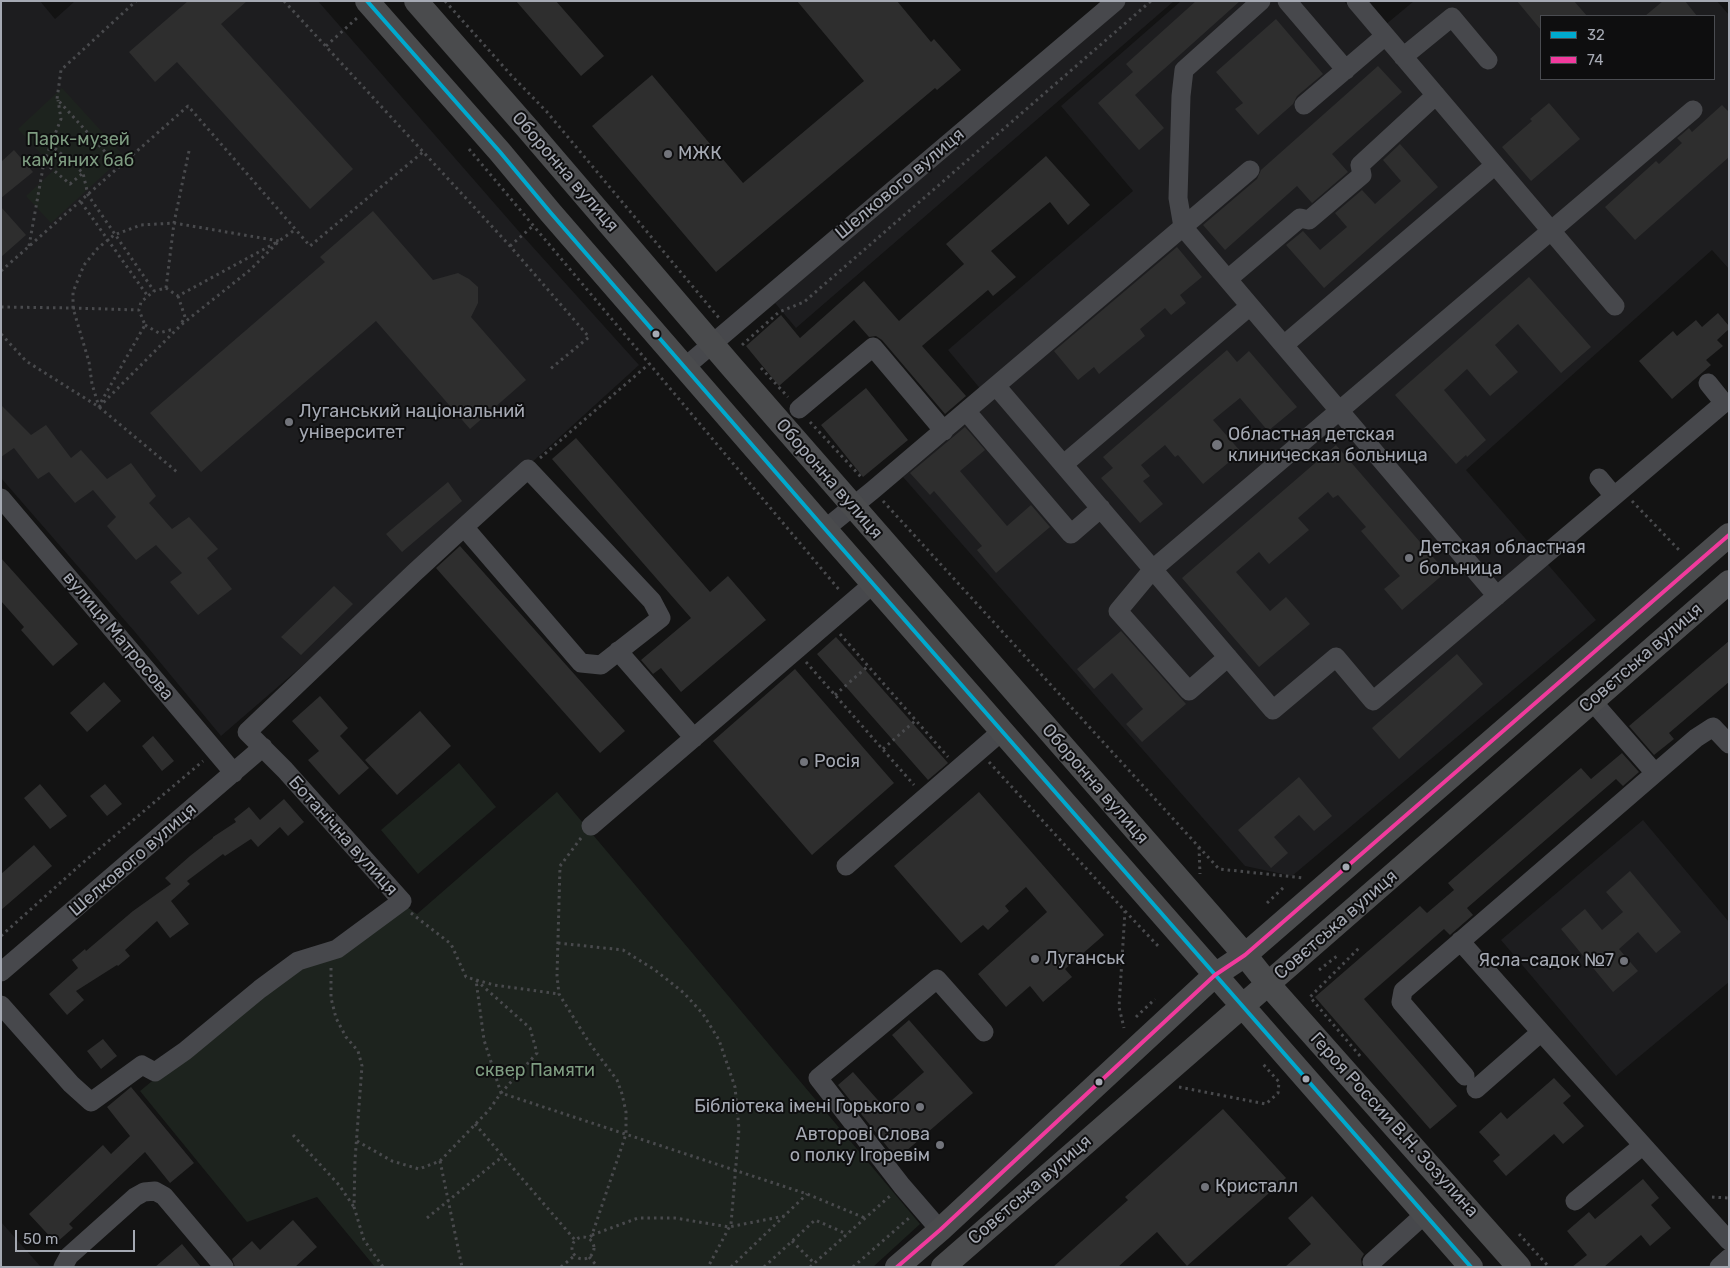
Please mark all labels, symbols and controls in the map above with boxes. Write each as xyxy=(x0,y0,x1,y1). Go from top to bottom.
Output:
legend xyxy=(1540,15,1715,80)
text: 32 xyxy=(1587,26,1605,44)
text: 74 xyxy=(1587,51,1604,69)
street label: Оборонна вулиця xyxy=(507,108,623,236)
street label: Шелкового вулиця xyxy=(831,124,969,244)
park label: Парк-музей кам'яних баб xyxy=(22,129,134,172)
place label: МЖК xyxy=(678,143,722,165)
marker: МЖК xyxy=(662,148,674,160)
unlabelled marker xyxy=(651,329,661,339)
place label: Луганський національний університет xyxy=(299,401,525,444)
street label: Оборонна вулиця xyxy=(771,415,887,543)
marker: Луганський національний університет xyxy=(283,416,295,428)
place label: Областная детская клиническая больница xyxy=(1228,424,1428,466)
marker: Областная детская клиническая больница xyxy=(1210,438,1224,452)
place label: Детская областная больница xyxy=(1419,537,1586,580)
marker: Детская областная больница xyxy=(1403,552,1415,564)
street label: вулиця Матросова xyxy=(58,567,178,705)
street label: Совєтська вулиця xyxy=(1575,599,1707,717)
street label: Оборонна вулиця xyxy=(1037,720,1153,848)
place label: Росія xyxy=(814,751,860,773)
marker: Росія xyxy=(798,756,810,768)
street label: Ботанічна вулиця xyxy=(284,772,402,900)
street label: Шелкового вулиця xyxy=(65,799,201,921)
unlabelled marker xyxy=(1341,862,1351,872)
street label: Совєтська вулиця xyxy=(1270,866,1402,984)
place label: Луганськ xyxy=(1045,948,1125,970)
place label: Ясла-садок №7 xyxy=(1478,950,1614,972)
marker: Луганськ xyxy=(1029,953,1041,965)
marker: Ясла-садок №7 xyxy=(1618,955,1630,967)
street label: Героя России В.Н. Зозулина xyxy=(1305,1028,1483,1222)
park label: сквер Памяти xyxy=(475,1060,595,1082)
unlabelled marker xyxy=(1301,1074,1311,1084)
unlabelled marker xyxy=(1094,1077,1104,1087)
place label: Бібліотека імені Горького xyxy=(694,1096,910,1118)
marker: Бібліотека імені Горького xyxy=(914,1101,926,1113)
place label: Авторові Слова о полку Ігоревім xyxy=(790,1124,930,1166)
street label: Совєтська вулиця xyxy=(964,1131,1096,1249)
marker: Авторові Слова о полку Ігоревім xyxy=(934,1139,946,1151)
place label: Кристалл xyxy=(1215,1176,1298,1198)
marker: Кристалл xyxy=(1199,1181,1211,1193)
scale bar xyxy=(18,1220,138,1252)
text: 50 m xyxy=(23,1230,58,1248)

